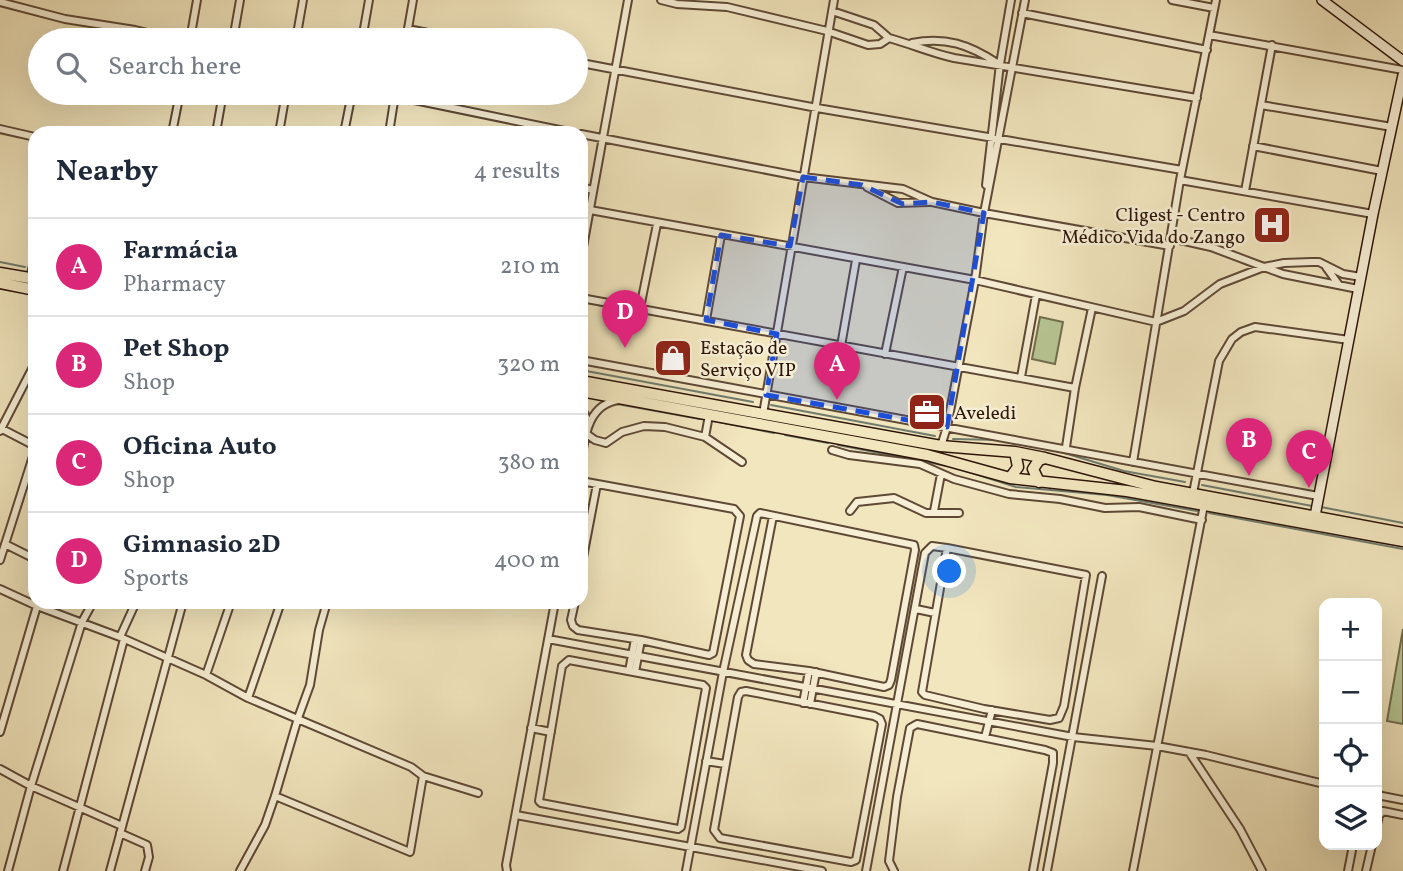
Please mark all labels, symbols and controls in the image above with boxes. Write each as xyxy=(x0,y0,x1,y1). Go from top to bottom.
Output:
search box xyxy=(28,28,588,105)
icon: search xyxy=(52,48,90,86)
text: Search here xyxy=(108,49,241,85)
text: Nearby xyxy=(56,151,158,193)
text: 4 results xyxy=(474,156,560,188)
place label: Cligest - Centro Médico Vida do Zango xyxy=(1061,203,1245,251)
hospital icon: Cligest - Centro Médico Vida do Zango xyxy=(1251,204,1293,246)
text: Farmácia xyxy=(123,233,238,269)
text: A xyxy=(71,251,87,283)
text: 210 m xyxy=(500,251,560,283)
text: Pharmacy xyxy=(123,269,226,301)
pin: D xyxy=(602,290,648,348)
text: Pet Shop xyxy=(123,331,229,367)
place label: Estação de Serviço VIP xyxy=(700,336,796,384)
shop icon: Estação de Serviço VIP xyxy=(652,337,694,379)
pin: A xyxy=(814,342,860,400)
text: B xyxy=(71,349,87,381)
text: 320 m xyxy=(497,349,560,381)
text: Shop xyxy=(123,367,175,399)
office icon: Aveledi xyxy=(906,391,948,433)
place label: Aveledi xyxy=(954,401,1016,427)
pin: B xyxy=(1226,418,1272,476)
text: Oficina Auto xyxy=(123,429,277,465)
pin: C xyxy=(1286,430,1332,488)
text: C xyxy=(72,447,86,479)
text: 380 m xyxy=(498,447,560,479)
text: Shop xyxy=(123,465,175,497)
text: Gimnasio 2D xyxy=(123,527,280,563)
text: D xyxy=(71,545,87,577)
text: 400 m xyxy=(494,545,560,577)
your location xyxy=(932,554,966,588)
text: Sports xyxy=(123,563,189,595)
map controls xyxy=(1319,598,1382,850)
button: + xyxy=(1319,598,1382,661)
button: − xyxy=(1319,661,1382,724)
button: locate xyxy=(1319,724,1382,787)
button: layers xyxy=(1319,787,1382,850)

